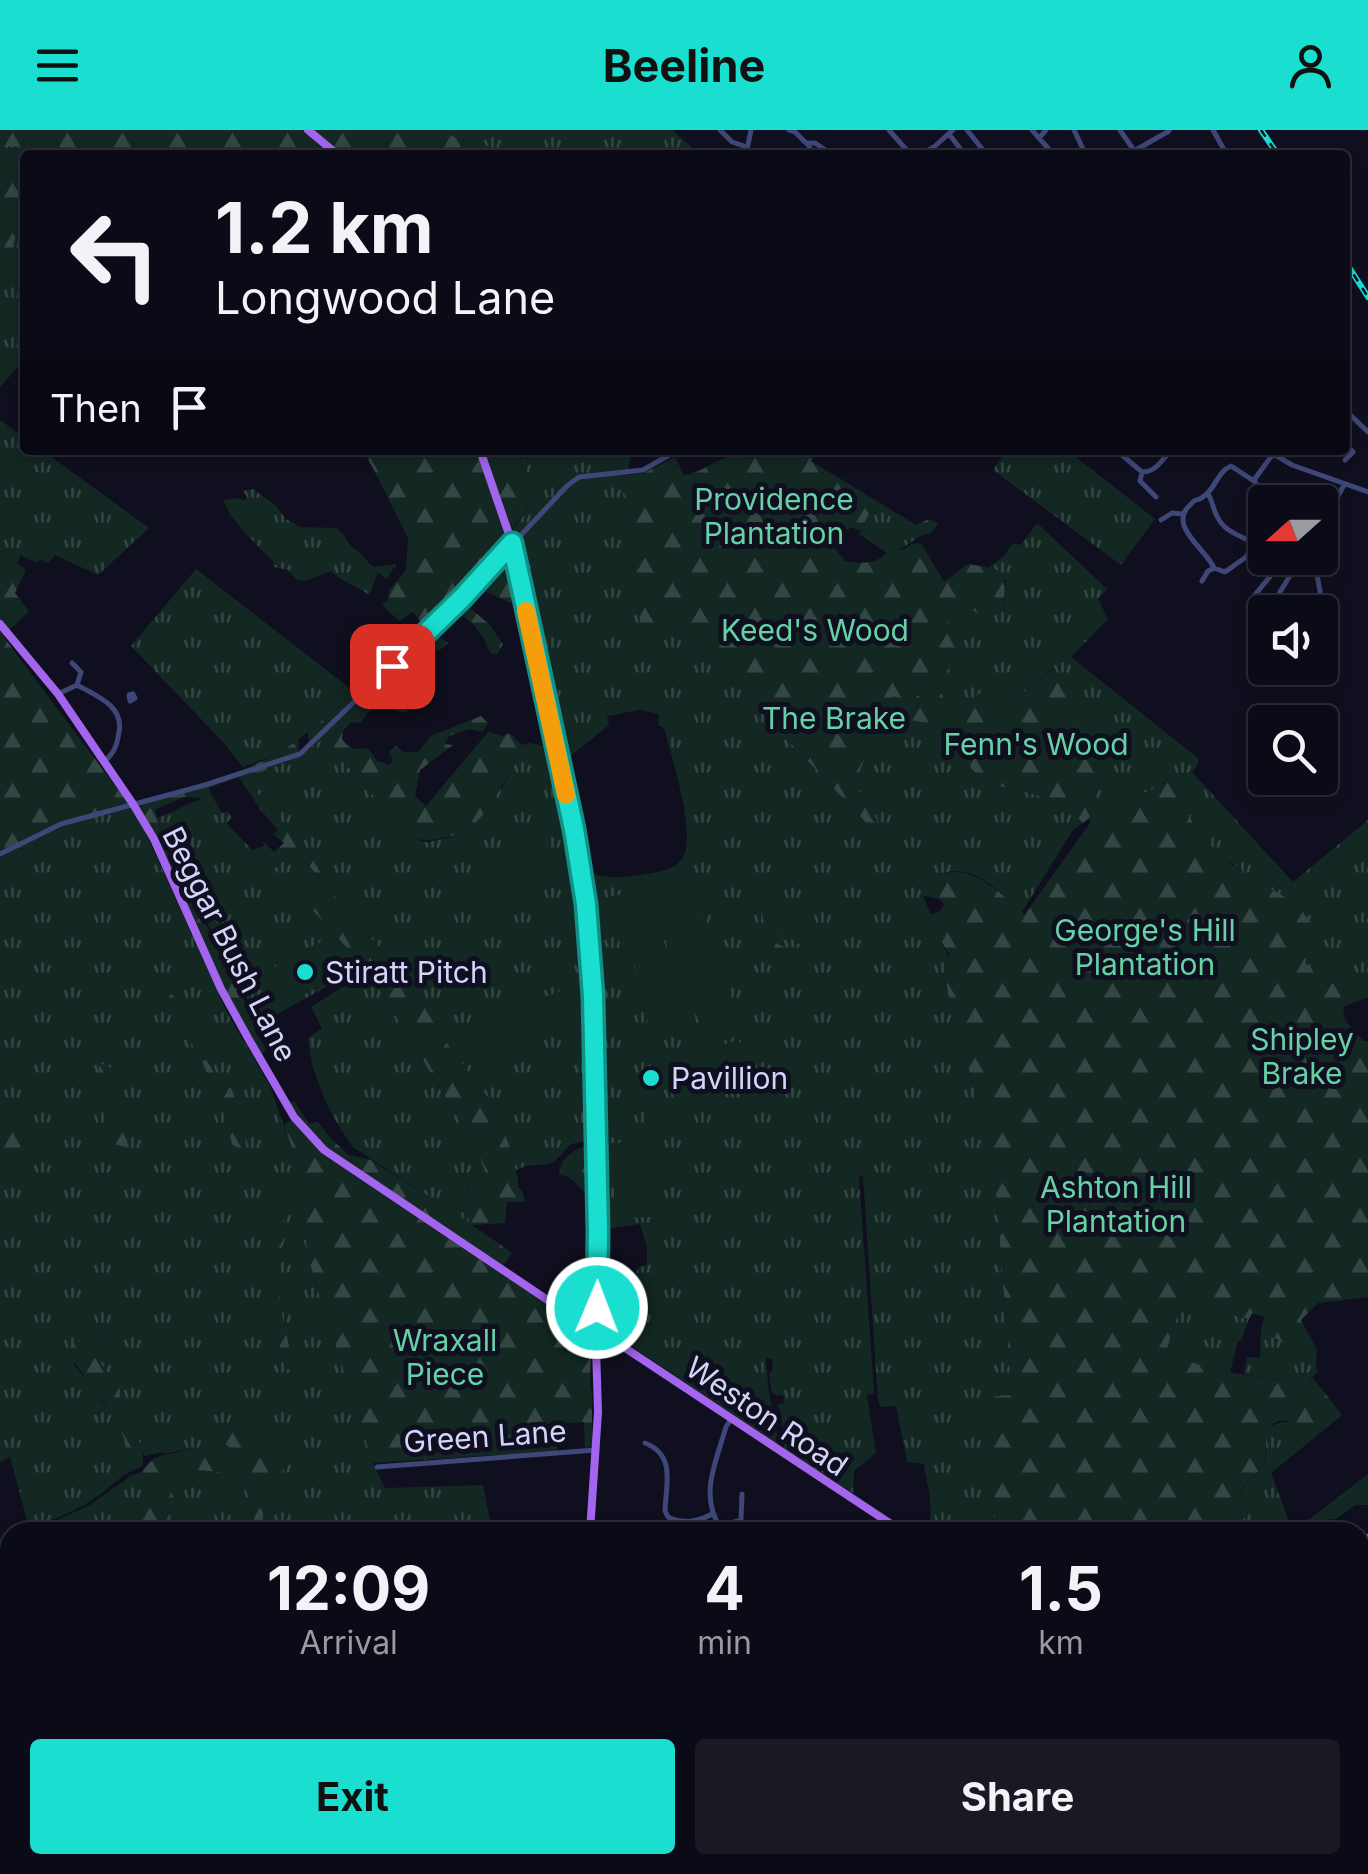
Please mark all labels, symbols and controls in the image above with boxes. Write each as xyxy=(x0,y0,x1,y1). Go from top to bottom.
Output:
icon: menu xyxy=(30,38,85,93)
text: Beeline xyxy=(603,38,765,93)
icon: person xyxy=(1283,38,1338,93)
text: 1.2 km xyxy=(215,185,434,270)
icon: left xyxy=(50,190,180,320)
text: Longwood Lane xyxy=(215,270,555,325)
icon: arrive xyxy=(162,380,217,435)
text: Then xyxy=(50,385,142,431)
park label: Providence Plantation xyxy=(694,481,854,551)
north arrow xyxy=(1248,485,1338,575)
map controls xyxy=(1248,485,1338,795)
button: sound xyxy=(1248,595,1338,685)
park label: Keed's Wood xyxy=(721,612,909,648)
pin xyxy=(350,624,435,709)
icon: arrive xyxy=(365,639,420,694)
park label: The Brake xyxy=(762,700,906,736)
button: search xyxy=(1248,705,1338,795)
park label: Fenn's Wood xyxy=(943,726,1129,762)
street label: Beggar Bush Lane xyxy=(155,820,305,1068)
park label: George's Hill Plantation xyxy=(1054,912,1236,982)
place label: Stiratt Pitch xyxy=(325,954,488,990)
marker: Stiratt Pitch xyxy=(294,961,316,983)
park label: Shipley Brake xyxy=(1250,1021,1354,1091)
place label: Pavillion xyxy=(671,1060,788,1096)
marker: Pavillion xyxy=(640,1067,662,1089)
park label: Ashton Hill Plantation xyxy=(1040,1169,1192,1239)
position arrow xyxy=(545,1256,649,1360)
park label: Wraxall Piece xyxy=(393,1322,497,1392)
street label: Weston Road xyxy=(679,1349,855,1483)
street label: Green Lane xyxy=(402,1412,568,1460)
text: 12:09 xyxy=(267,1552,430,1624)
text: 4 xyxy=(704,1552,745,1624)
text: 1.5 xyxy=(1019,1552,1103,1624)
text: Arrival xyxy=(299,1623,398,1662)
text: min xyxy=(697,1623,752,1662)
text: km xyxy=(1038,1623,1084,1662)
button: Exit xyxy=(30,1739,675,1854)
button: Share xyxy=(695,1739,1340,1854)

